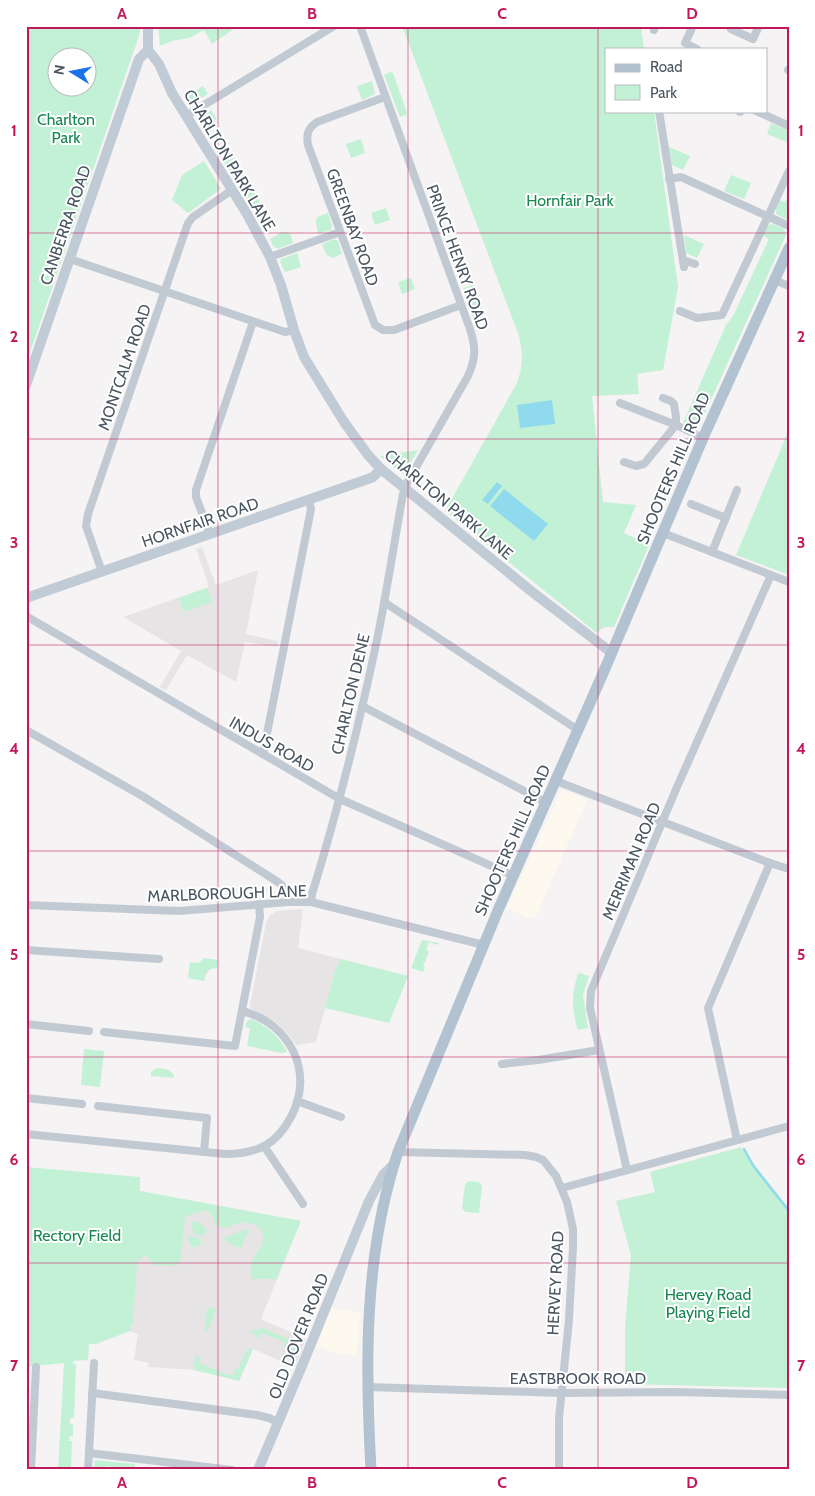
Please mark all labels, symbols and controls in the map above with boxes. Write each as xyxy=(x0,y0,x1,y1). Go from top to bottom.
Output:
text: A xyxy=(117,4,127,23)
text: B xyxy=(307,4,317,23)
text: C xyxy=(497,4,507,23)
text: D xyxy=(686,4,698,23)
north arrow xyxy=(48,48,98,98)
legend xyxy=(605,48,768,112)
text: Road xyxy=(650,58,683,76)
text: N xyxy=(49,63,69,76)
text: Park xyxy=(650,84,677,102)
street label: CHARLTON PARK LANE xyxy=(180,86,279,235)
park label: Charlton Park xyxy=(37,110,95,147)
text: 1 xyxy=(11,121,17,140)
text: 1 xyxy=(798,121,804,140)
street label: CANBERRA ROAD xyxy=(36,163,95,288)
street label: GREENBAY ROAD xyxy=(322,166,383,289)
street label: PRINCE HENRY ROAD xyxy=(422,182,493,332)
park label: Hornfair Park xyxy=(526,191,615,210)
street label: MONTCALM ROAD xyxy=(94,302,155,433)
text: 2 xyxy=(10,327,18,346)
text: 2 xyxy=(797,327,805,346)
street label: SHOOTERS HILL ROAD xyxy=(633,389,714,547)
street label: CHARLTON PARK LANE xyxy=(381,445,517,564)
street label: HORNFAIR ROAD xyxy=(139,494,261,551)
text: 3 xyxy=(10,533,18,552)
text: 3 xyxy=(797,533,805,552)
street label: CHARLTON DENE xyxy=(327,632,374,756)
street label: INDUS ROAD xyxy=(226,713,318,776)
text: 4 xyxy=(9,739,19,758)
text: 4 xyxy=(796,739,806,758)
street label: SHOOTERS HILL ROAD xyxy=(471,762,554,919)
street label: MERRIMAN ROAD xyxy=(598,799,665,923)
street label: MARLBOROUGH LANE xyxy=(147,881,307,906)
text: 5 xyxy=(10,945,18,964)
text: 5 xyxy=(797,945,805,964)
text: 6 xyxy=(10,1150,19,1169)
text: 6 xyxy=(797,1150,806,1169)
park label: Rectory Field xyxy=(33,1226,121,1245)
street label: HERVEY ROAD xyxy=(543,1230,568,1336)
street label: OLD DOVER ROAD xyxy=(264,1270,332,1402)
park label: Hervey Road Playing Field xyxy=(665,1285,751,1322)
text: 7 xyxy=(10,1356,19,1375)
text: 7 xyxy=(797,1356,806,1375)
street label: EASTBROOK ROAD xyxy=(510,1369,646,1388)
text: A xyxy=(117,1473,127,1492)
text: B xyxy=(307,1473,317,1492)
text: C xyxy=(497,1473,507,1492)
text: D xyxy=(686,1473,698,1492)

